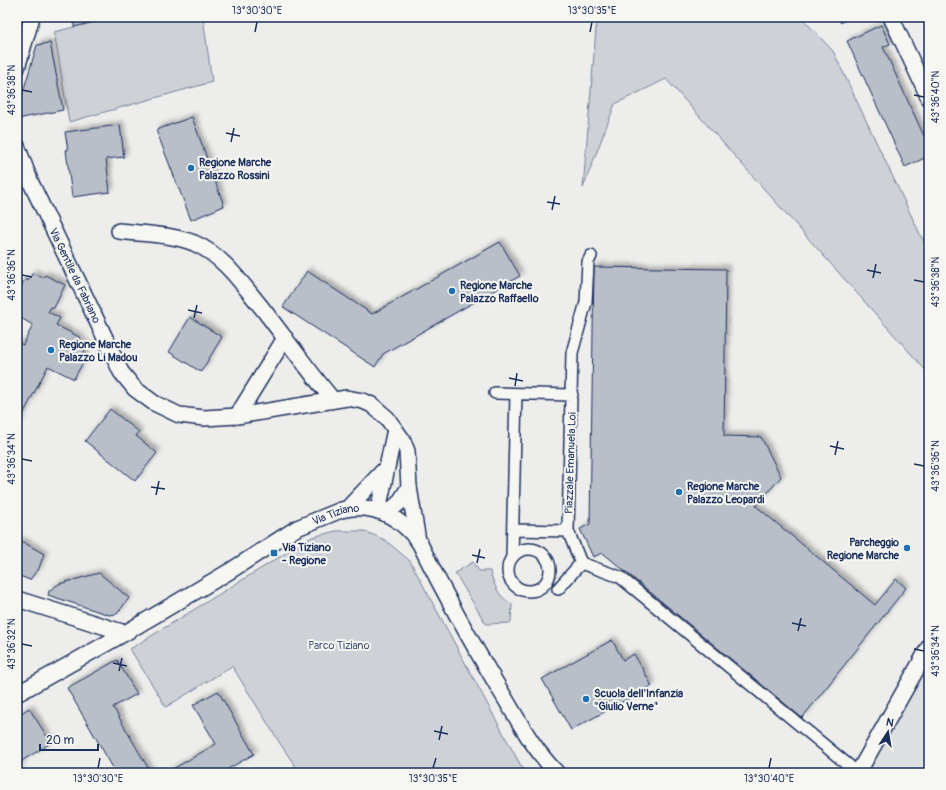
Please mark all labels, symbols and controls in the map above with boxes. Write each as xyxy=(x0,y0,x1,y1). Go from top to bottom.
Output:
text: 13°30'30"E xyxy=(232,5,282,17)
text: 13°30'35"E xyxy=(568,5,616,17)
text: 43°36'38"N xyxy=(6,64,18,115)
text: 43°36'40"N xyxy=(930,70,942,123)
place label: Regione Marche Palazzo Rossini xyxy=(199,156,272,182)
marker: Regione Marche Palazzo Rossini xyxy=(186,163,196,173)
street label: Via Gentile da Fabriano xyxy=(46,226,103,325)
text: 43°36'36"N xyxy=(6,249,18,301)
text: 43°36'38"N xyxy=(930,256,942,307)
place label: Regione Marche Palazzo Raffaello xyxy=(460,279,539,305)
marker: Regione Marche Palazzo Raffaello xyxy=(447,286,457,296)
place label: Regione Marche Palazzo Li Madou xyxy=(59,338,138,364)
marker: Regione Marche Palazzo Li Madou xyxy=(46,345,56,355)
street label: Piazzale Emanuela Loi xyxy=(562,412,579,514)
text: 43°36'34"N xyxy=(6,433,18,485)
text: 43°36'36"N xyxy=(930,440,942,492)
place label: Regione Marche Palazzo Leopardi xyxy=(687,480,764,506)
marker: Regione Marche Palazzo Leopardi xyxy=(674,487,684,497)
street label: Via Tiziano xyxy=(310,502,360,528)
place label: Parcheggio Regione Marche xyxy=(827,536,900,562)
place label: Via Tiziano - Regione xyxy=(282,541,331,567)
marker: Parcheggio Regione Marche xyxy=(902,543,912,553)
marker: Via Tiziano - Regione xyxy=(269,548,279,558)
text: 43°36'32"N xyxy=(6,618,18,670)
text: 43°36'34"N xyxy=(930,625,942,677)
park label: Parco Tiziano xyxy=(308,639,370,652)
place label: Scuola dell'Infanzia "Giulio Verne" xyxy=(594,687,683,713)
marker: Scuola dell'Infanzia "Giulio Verne" xyxy=(581,694,591,704)
north arrow xyxy=(868,712,908,752)
text: N xyxy=(885,716,896,730)
scale bar xyxy=(40,726,98,752)
text: 20 m xyxy=(46,733,75,748)
text: 13°30'30"E xyxy=(73,773,123,785)
text: 13°30'35"E xyxy=(409,773,457,785)
text: 13°30'40"E xyxy=(744,773,794,785)

